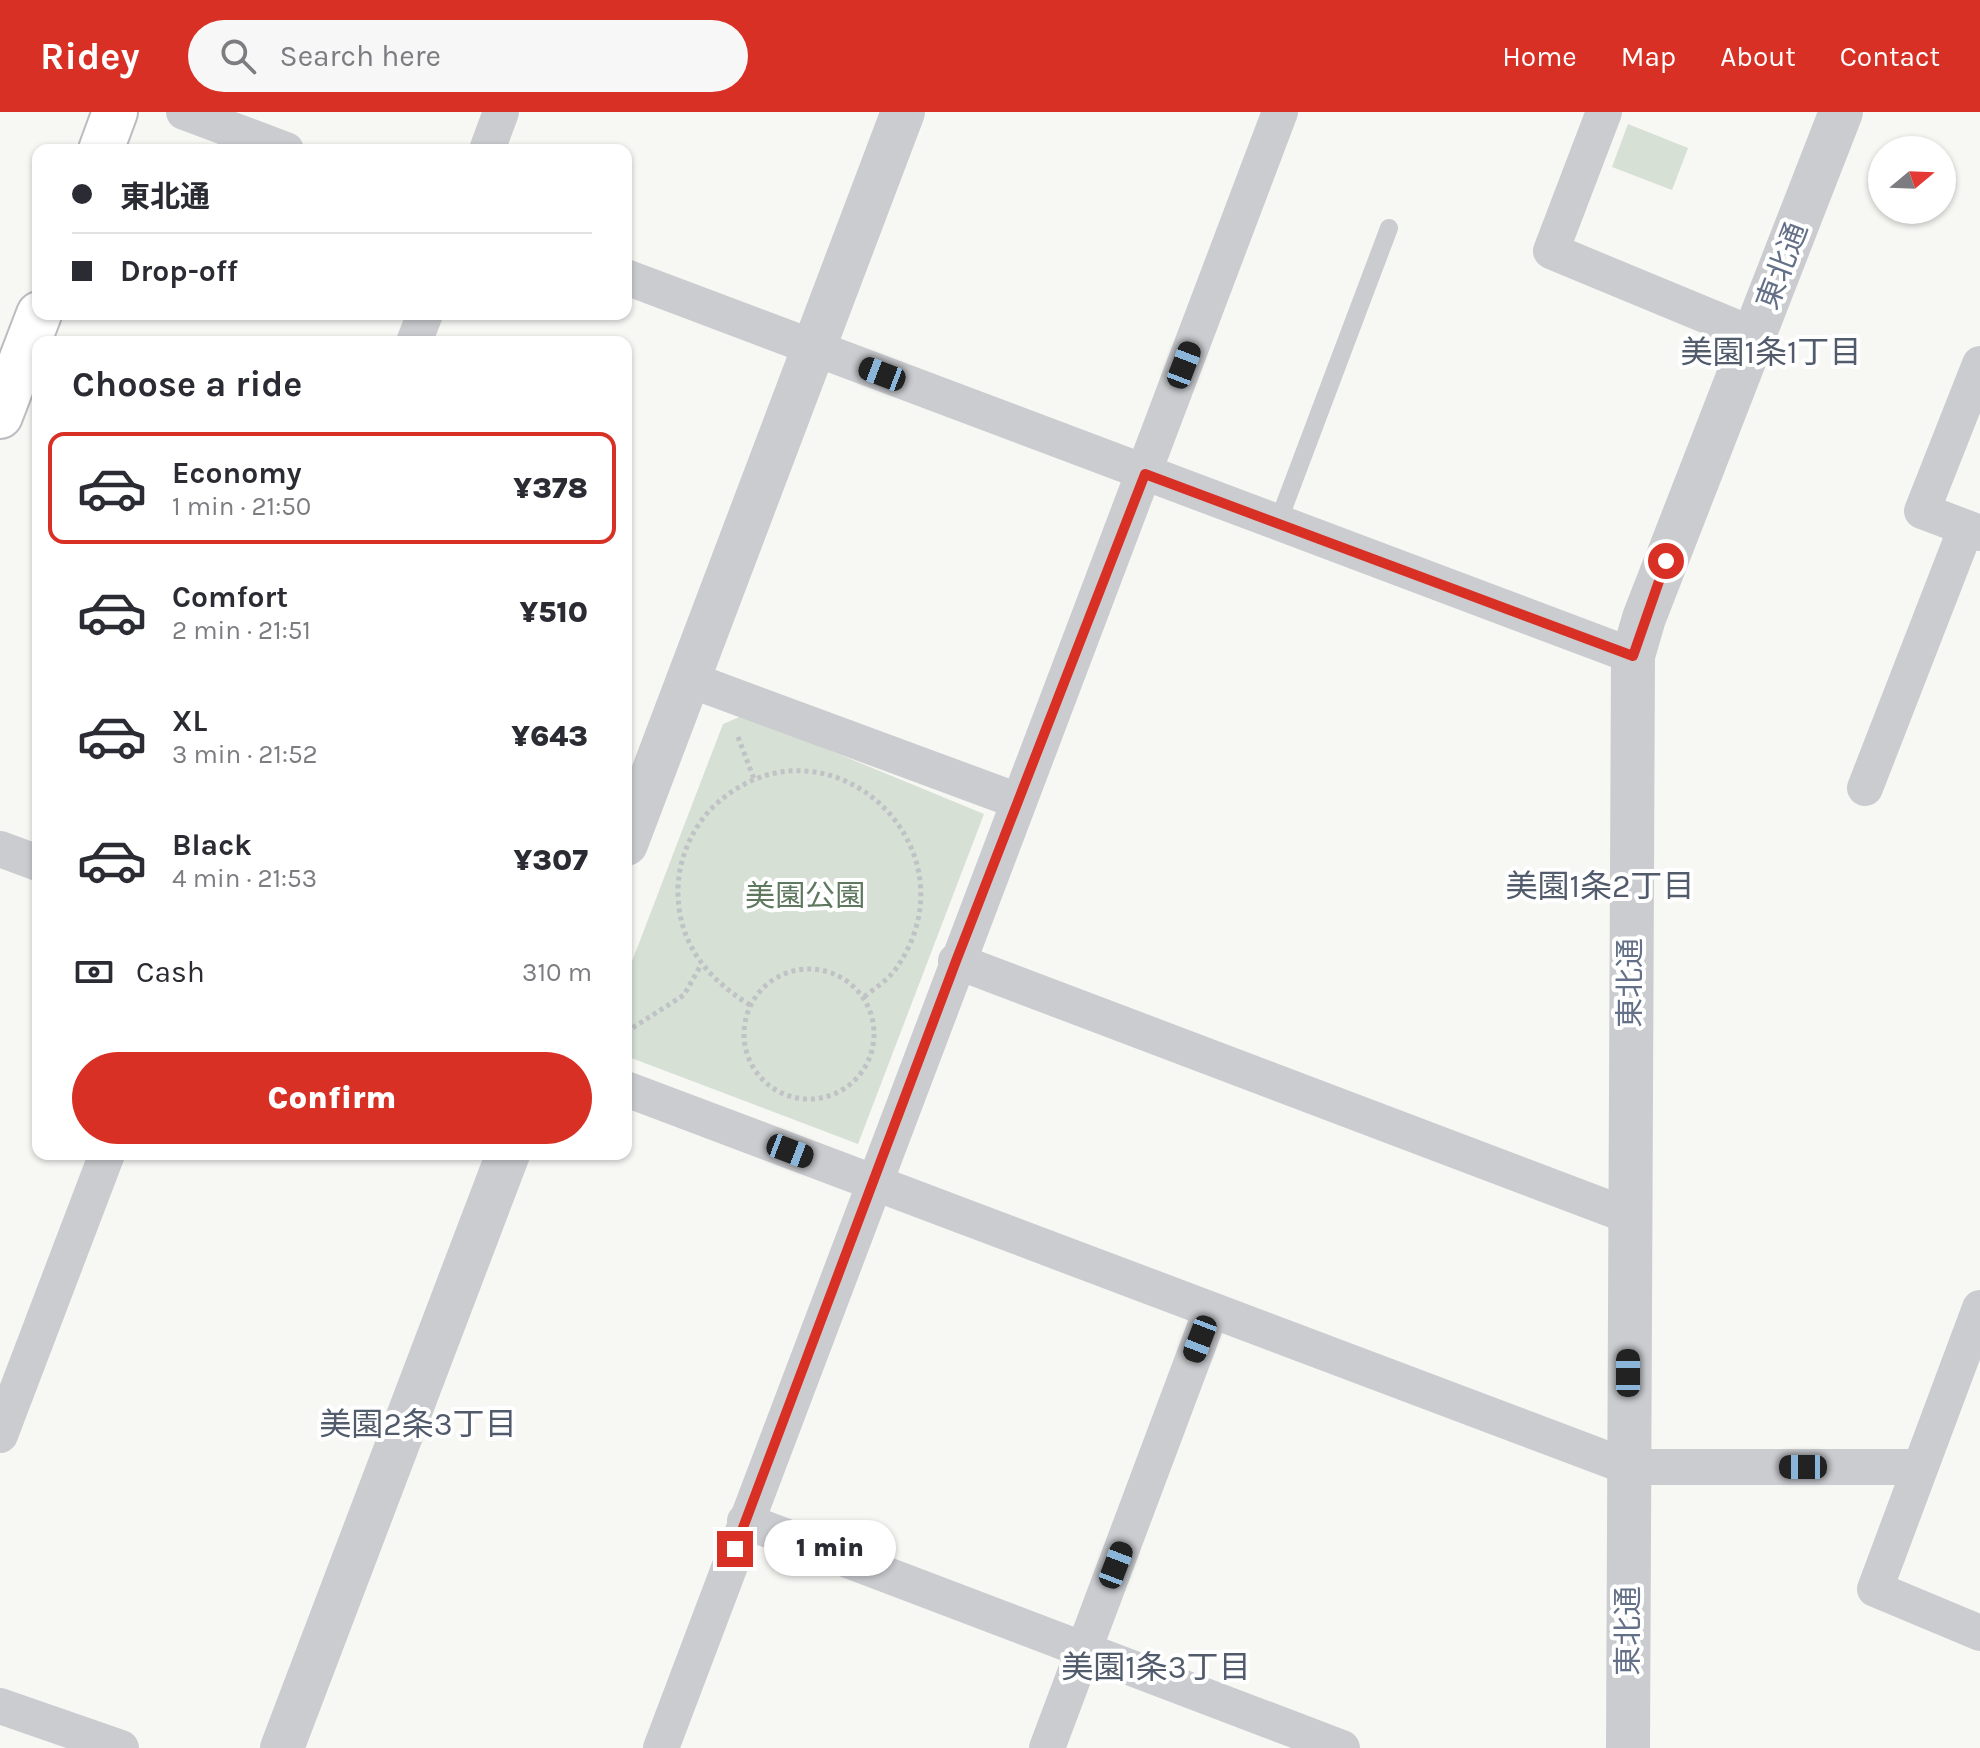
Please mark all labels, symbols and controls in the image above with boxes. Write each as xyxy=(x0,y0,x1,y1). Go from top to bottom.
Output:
search box xyxy=(188,20,748,92)
text: Ridey xyxy=(40,34,140,79)
icon: search xyxy=(216,34,260,78)
text: Search here xyxy=(280,38,441,74)
text: Home xyxy=(1502,40,1577,73)
text: Map xyxy=(1621,40,1676,73)
text: About xyxy=(1720,40,1796,73)
text: Contact xyxy=(1840,40,1940,73)
north arrow xyxy=(1868,136,1956,224)
map controls xyxy=(1868,136,1956,224)
text: 東北通 xyxy=(120,179,210,215)
street label: 東北通 xyxy=(1749,218,1815,314)
text: Drop-off xyxy=(120,253,238,289)
district label: 美園1条1丁目 xyxy=(1680,334,1862,371)
car xyxy=(1164,338,1204,392)
car xyxy=(855,354,909,394)
text: Choose a ride xyxy=(72,363,302,405)
icon: car xyxy=(76,452,148,524)
text: Economy xyxy=(172,455,302,491)
text: ¥378 xyxy=(513,470,588,506)
text: 1 min · 21:50 xyxy=(172,491,311,522)
route start xyxy=(1648,543,1684,579)
icon: car xyxy=(76,576,148,648)
text: Comfort xyxy=(172,579,288,615)
text: ¥510 xyxy=(519,594,588,630)
text: 2 min · 21:51 xyxy=(172,615,311,646)
icon: car xyxy=(76,700,148,772)
text: XL xyxy=(172,703,207,739)
text: ¥643 xyxy=(511,718,588,754)
text: 3 min · 21:52 xyxy=(172,739,318,770)
icon: car xyxy=(76,824,148,896)
text: Black xyxy=(172,827,252,863)
text: ¥307 xyxy=(514,842,588,878)
text: 4 min · 21:53 xyxy=(172,863,317,894)
district label: 美園1条2丁目 xyxy=(1505,868,1695,905)
park label: 美園公園 xyxy=(745,878,865,914)
street label: 東北通 xyxy=(1612,938,1648,1028)
icon: cash xyxy=(72,950,116,994)
text: Cash xyxy=(136,954,205,990)
text: 310 m xyxy=(522,957,592,988)
button: Confirm xyxy=(72,1052,592,1144)
car xyxy=(763,1131,817,1171)
car xyxy=(1180,1312,1220,1366)
car xyxy=(1616,1349,1640,1397)
district label: 美園2条3丁目 xyxy=(319,1406,517,1443)
car xyxy=(1779,1455,1827,1479)
callout: 1 min xyxy=(763,1521,895,1577)
route end xyxy=(717,1531,753,1567)
text: 1 min xyxy=(796,1532,864,1563)
car xyxy=(1096,1538,1136,1592)
street label: 東北通 xyxy=(1610,1586,1646,1676)
district label: 美園1条3丁目 xyxy=(1061,1649,1251,1686)

